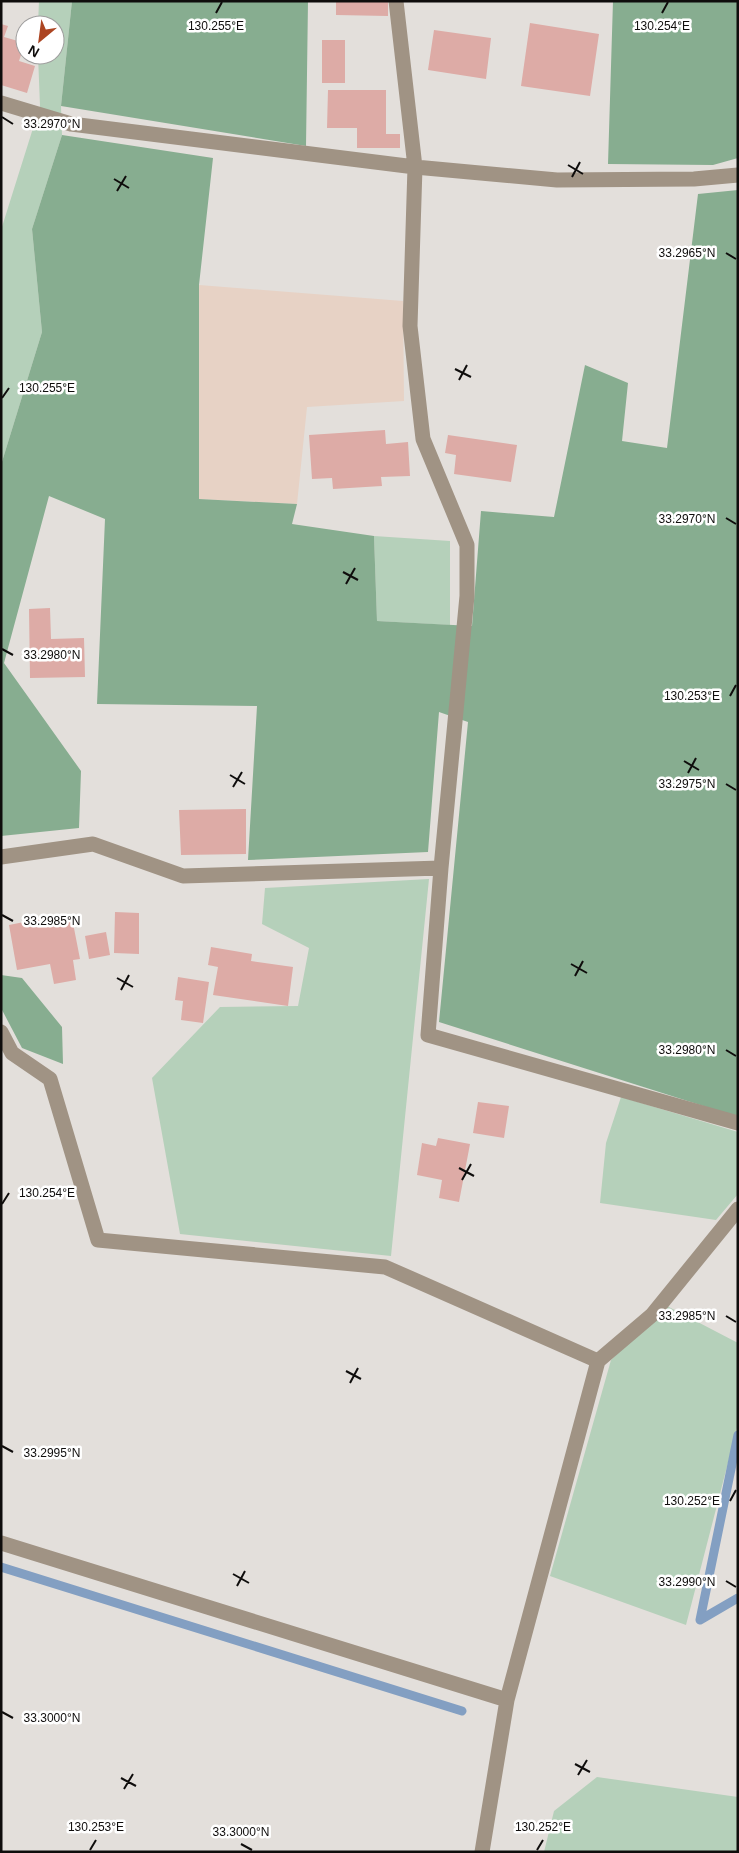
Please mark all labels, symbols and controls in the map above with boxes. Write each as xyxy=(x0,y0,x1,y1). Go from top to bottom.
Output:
north arrow xyxy=(15,15,65,65)
text: 130.255°E xyxy=(188,19,244,33)
text: 130.254°E xyxy=(634,19,690,33)
text: N xyxy=(25,42,42,61)
text: 33.2970°N xyxy=(24,117,80,131)
text: 33.2965°N xyxy=(659,246,715,260)
text: 130.255°E xyxy=(19,381,75,395)
text: 33.2970°N xyxy=(659,512,715,526)
text: 33.2980°N xyxy=(24,648,80,662)
text: 130.253°E xyxy=(664,689,720,703)
text: 33.2975°N xyxy=(659,777,715,791)
text: 33.2985°N xyxy=(24,914,80,928)
text: 33.2980°N xyxy=(659,1043,715,1057)
text: 130.254°E xyxy=(19,1186,75,1200)
text: 33.2985°N xyxy=(659,1309,715,1323)
text: 33.2995°N xyxy=(24,1446,80,1460)
text: 130.252°E xyxy=(664,1494,720,1508)
text: 33.2990°N xyxy=(659,1575,715,1589)
text: 33.3000°N xyxy=(24,1711,80,1725)
text: 130.253°E xyxy=(68,1820,124,1834)
text: 130.252°E xyxy=(515,1820,571,1834)
text: 33.3000°N xyxy=(213,1825,269,1839)

